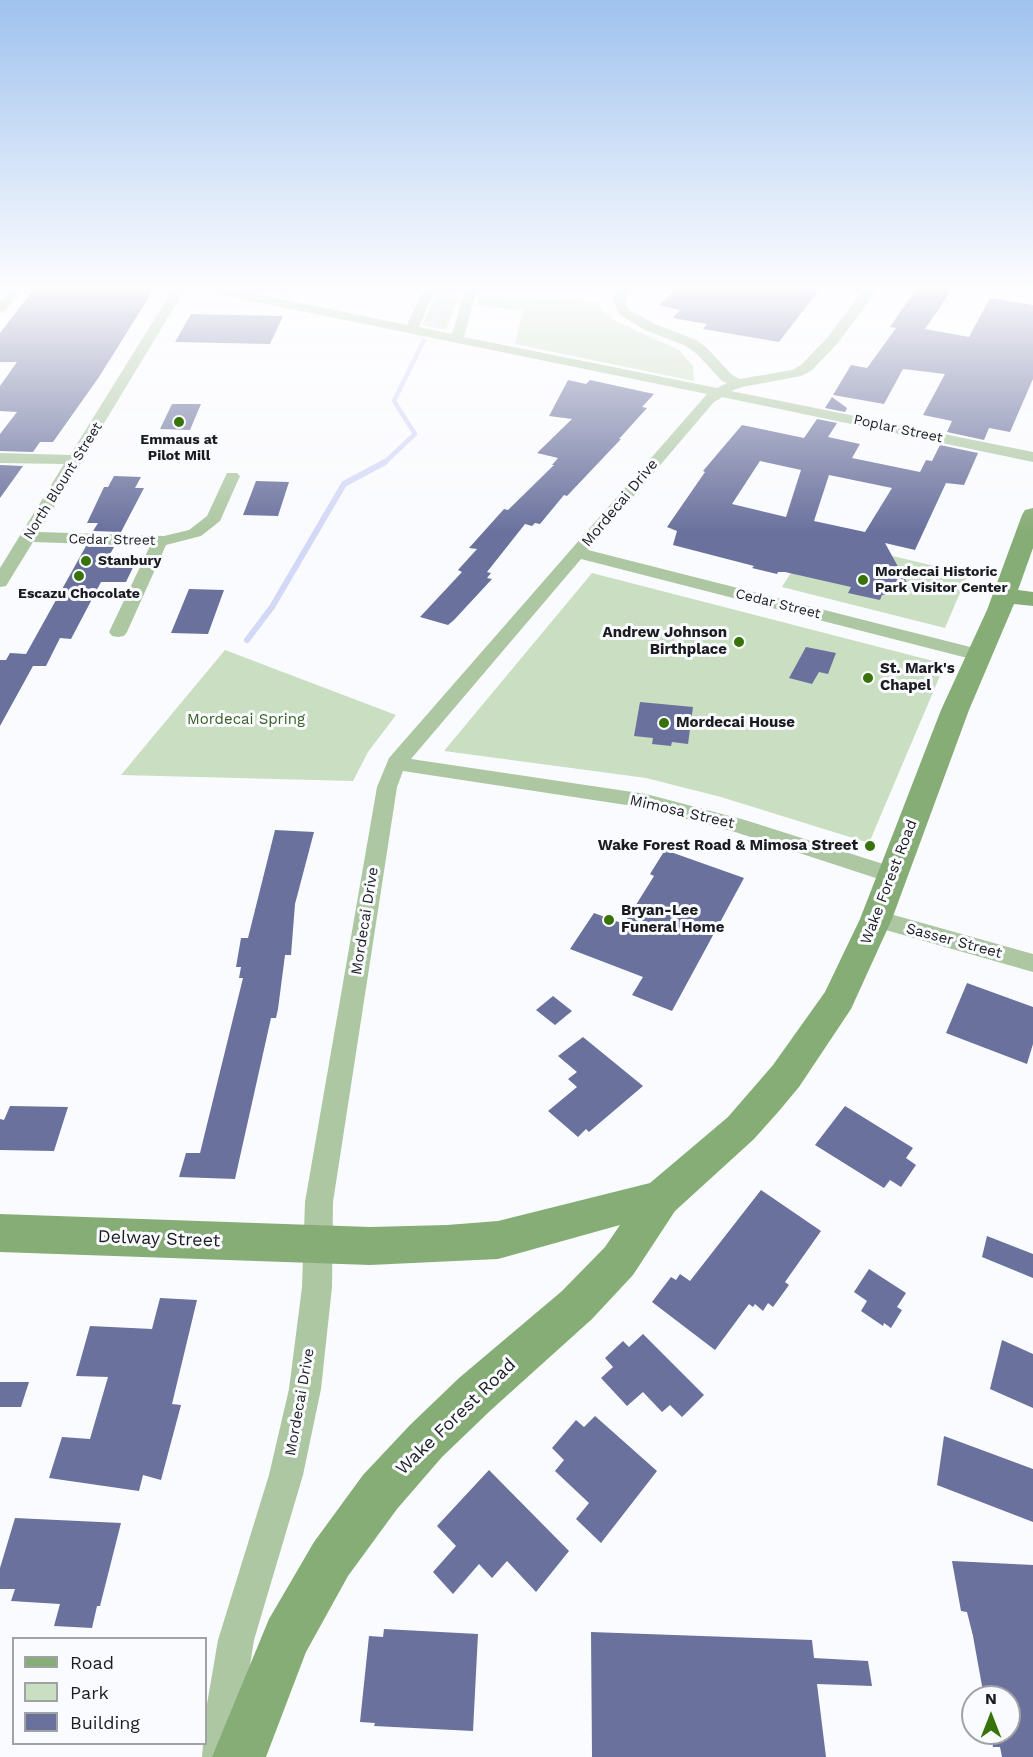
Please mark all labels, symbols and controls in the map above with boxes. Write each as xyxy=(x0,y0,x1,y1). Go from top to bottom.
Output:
street label: Poplar Street xyxy=(852,411,944,447)
marker: Emmaus at Pilot Mill xyxy=(172,415,186,429)
street label: North Blount Street xyxy=(20,419,106,543)
place label: Emmaus at Pilot Mill xyxy=(140,432,218,464)
street label: Mordecai Drive xyxy=(578,455,662,551)
street label: Cedar Street xyxy=(68,531,156,549)
place label: Stanbury xyxy=(98,553,161,569)
marker: Stanbury xyxy=(79,554,93,568)
place label: Mordecai Historic Park Visitor Center xyxy=(875,564,1007,596)
marker: Escazu Chocolate xyxy=(72,569,86,583)
marker: Mordecai Historic Park Visitor Center xyxy=(856,573,870,587)
street label: Cedar Street xyxy=(734,585,822,623)
place label: Escazu Chocolate xyxy=(18,586,140,602)
place label: Andrew Johnson Birthplace xyxy=(602,624,727,659)
marker: Andrew Johnson Birthplace xyxy=(732,635,746,649)
place label: St. Mark's Chapel xyxy=(880,660,955,695)
marker: St. Mark's Chapel xyxy=(861,671,875,685)
park label: Mordecai Spring xyxy=(187,711,305,729)
place label: Mordecai House xyxy=(676,714,795,732)
marker: Mordecai House xyxy=(657,716,671,730)
street label: Mimosa Street xyxy=(628,791,736,833)
street label: Wake Forest Road xyxy=(857,817,921,947)
place label: Wake Forest Road & Mimosa Street xyxy=(598,837,858,855)
marker: Wake Forest Road & Mimosa Street xyxy=(863,839,877,853)
street label: Mordecai Drive xyxy=(348,866,382,976)
place label: Bryan-Lee Funeral Home xyxy=(621,902,724,937)
marker: Bryan-Lee Funeral Home xyxy=(602,913,616,927)
street label: Sasser Street xyxy=(904,920,1004,962)
street label: Delway Street xyxy=(97,1226,221,1252)
street label: Mordecai Drive xyxy=(282,1347,318,1457)
street label: Wake Forest Road xyxy=(391,1354,521,1480)
legend xyxy=(12,1637,207,1745)
text: Road xyxy=(70,1652,114,1673)
text: Park xyxy=(70,1682,109,1703)
north arrow xyxy=(961,1685,1021,1745)
text: N xyxy=(985,1689,997,1708)
text: Building xyxy=(70,1712,140,1733)

